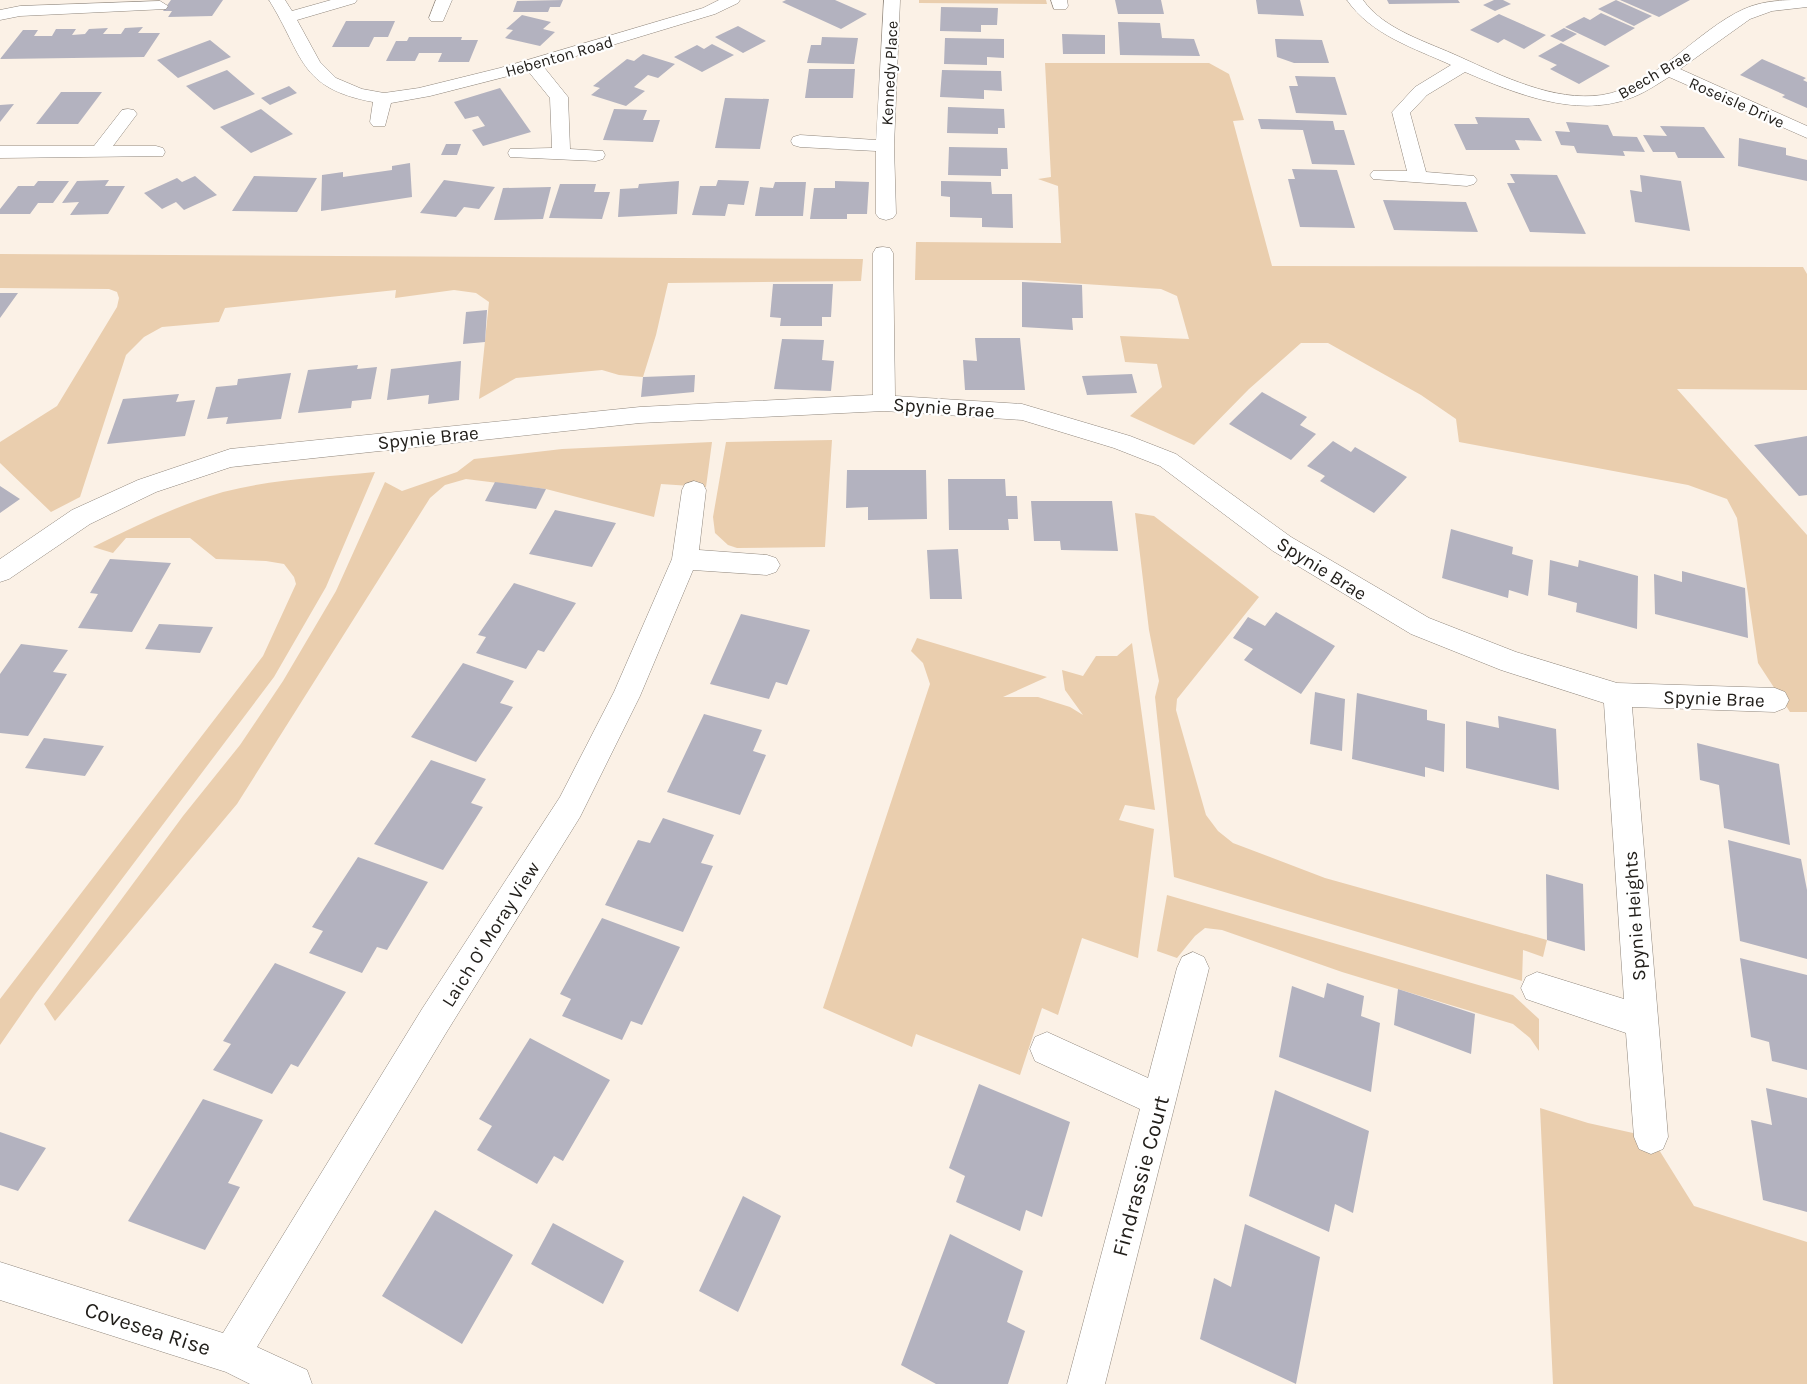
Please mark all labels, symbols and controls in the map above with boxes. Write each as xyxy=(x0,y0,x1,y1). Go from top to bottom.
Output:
street label: Kennedy Place xyxy=(877,20,902,126)
street label: Hebenton Road xyxy=(503,32,615,81)
street label: Beech Brae xyxy=(1614,46,1694,103)
street label: Roseisle Drive xyxy=(1686,73,1787,132)
street label: Spynie Brae xyxy=(892,393,995,423)
street label: Spynie Brae xyxy=(376,422,480,454)
street label: Spynie Brae xyxy=(1273,533,1370,605)
street label: Spynie Brae xyxy=(1663,686,1765,712)
street label: Spynie Heights xyxy=(1619,850,1651,982)
street label: Laich O' Moray View xyxy=(437,858,545,1011)
street label: Findrassie Court xyxy=(1107,1093,1175,1260)
street label: Covesea Rise xyxy=(81,1296,214,1362)

